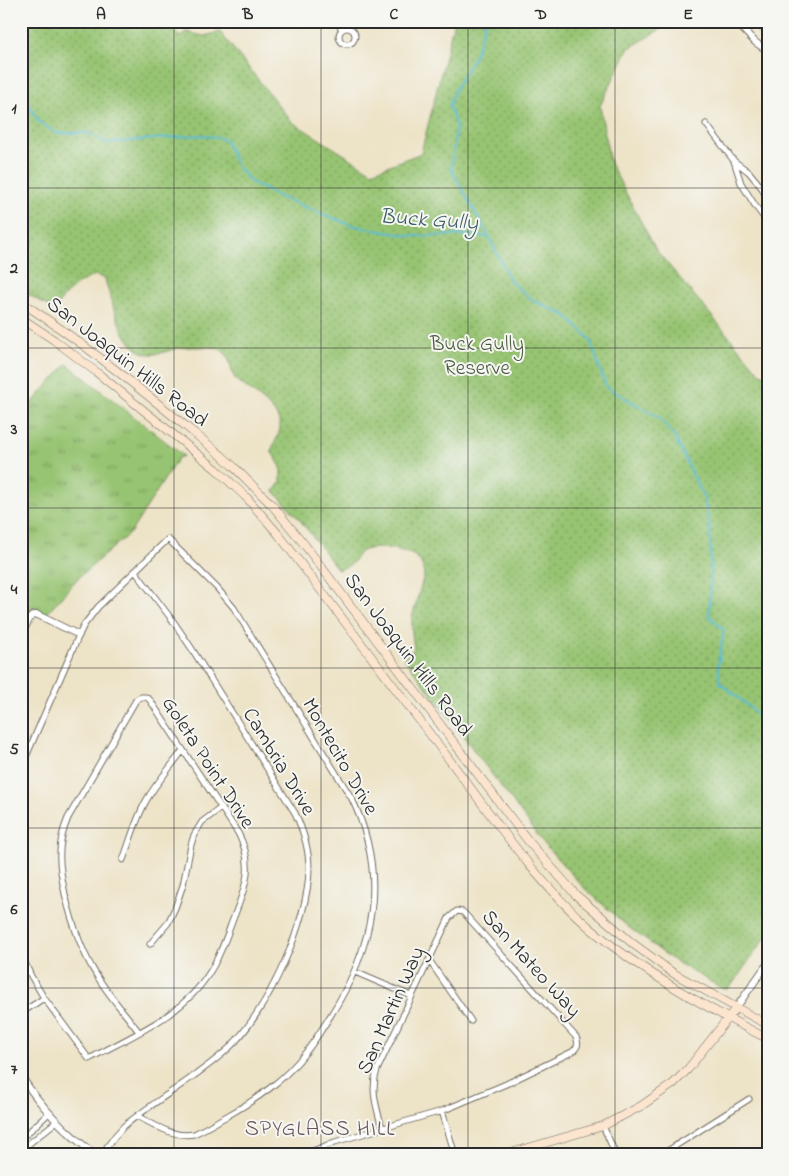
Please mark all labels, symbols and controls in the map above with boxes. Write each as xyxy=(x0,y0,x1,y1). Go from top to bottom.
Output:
text: A xyxy=(96,3,106,27)
text: B xyxy=(242,3,254,27)
text: C xyxy=(390,3,399,27)
text: D xyxy=(534,3,547,27)
text: E xyxy=(683,3,693,27)
text: 1 xyxy=(11,97,17,121)
water label: Buck Gully xyxy=(379,202,480,240)
text: 2 xyxy=(9,257,18,281)
street label: San Joaquin Hills Road xyxy=(40,290,214,435)
park label: Buck Gully Reserve xyxy=(429,330,524,384)
text: 3 xyxy=(10,418,18,442)
street label: San Joaquin Hills Road xyxy=(336,567,479,743)
text: 4 xyxy=(10,578,18,602)
street label: Goleta Point Drive xyxy=(153,691,262,836)
street label: Montecito Drive xyxy=(294,693,385,822)
street label: Cambria Drive xyxy=(234,702,323,822)
text: 5 xyxy=(9,738,19,762)
text: 6 xyxy=(9,898,18,922)
street label: San Mateo Way xyxy=(472,904,587,1026)
street label: San Martin Way xyxy=(350,942,435,1080)
text: 7 xyxy=(11,1058,18,1082)
district label: SPYGLASS HILL xyxy=(245,1114,395,1146)

